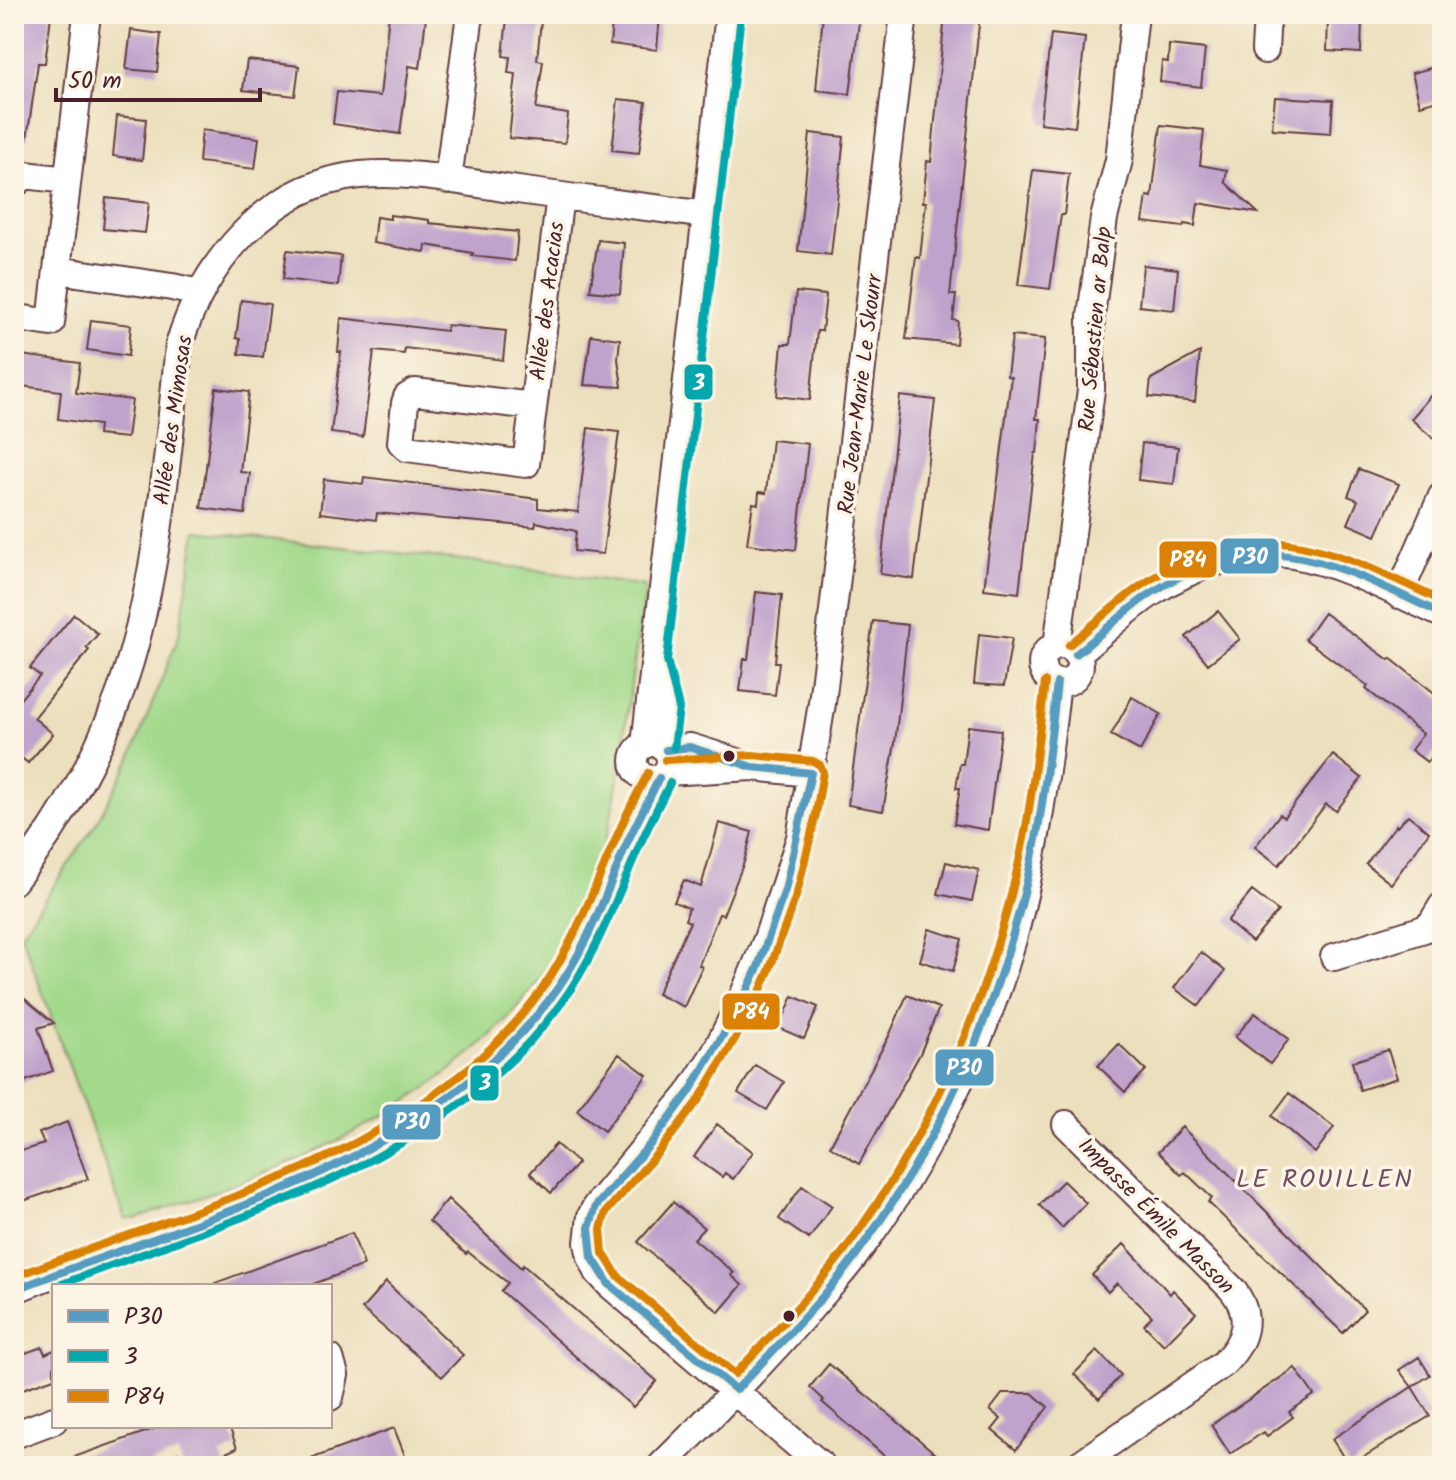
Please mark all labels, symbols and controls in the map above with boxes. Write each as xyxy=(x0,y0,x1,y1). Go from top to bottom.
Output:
scale bar xyxy=(56,52,260,102)
text: 50 m xyxy=(68,62,122,101)
street label: Allée des Acacias xyxy=(521,219,576,383)
street label: Rue Sébastien ar Balp xyxy=(1070,225,1123,433)
street label: Rue Jean-Marie Le Skourr xyxy=(829,271,894,516)
street label: Allée des Mimosas xyxy=(145,333,204,507)
line badge: 3 xyxy=(683,363,714,401)
text: 3 xyxy=(692,367,705,402)
line badge: P30 xyxy=(1219,537,1280,575)
line badge: P84 xyxy=(1158,540,1218,579)
text: P30 xyxy=(1232,541,1268,576)
text: P84 xyxy=(1169,544,1207,579)
unlabelled marker xyxy=(721,748,737,764)
line badge: P84 xyxy=(721,992,781,1031)
text: P84 xyxy=(732,996,770,1031)
line badge: P30 xyxy=(934,1048,995,1087)
text: P30 xyxy=(946,1052,982,1087)
line badge: 3 xyxy=(469,1064,500,1102)
text: 3 xyxy=(478,1067,491,1102)
line badge: P30 xyxy=(381,1103,442,1141)
text: P30 xyxy=(394,1106,430,1141)
street label: Impasse Émile Masson xyxy=(1068,1130,1242,1304)
district label: LE ROUILLEN xyxy=(1236,1159,1414,1201)
legend xyxy=(52,1284,332,1428)
text: P30 xyxy=(124,1298,163,1337)
unlabelled marker xyxy=(781,1308,797,1324)
text: 3 xyxy=(124,1338,138,1377)
text: P84 xyxy=(124,1378,165,1417)

